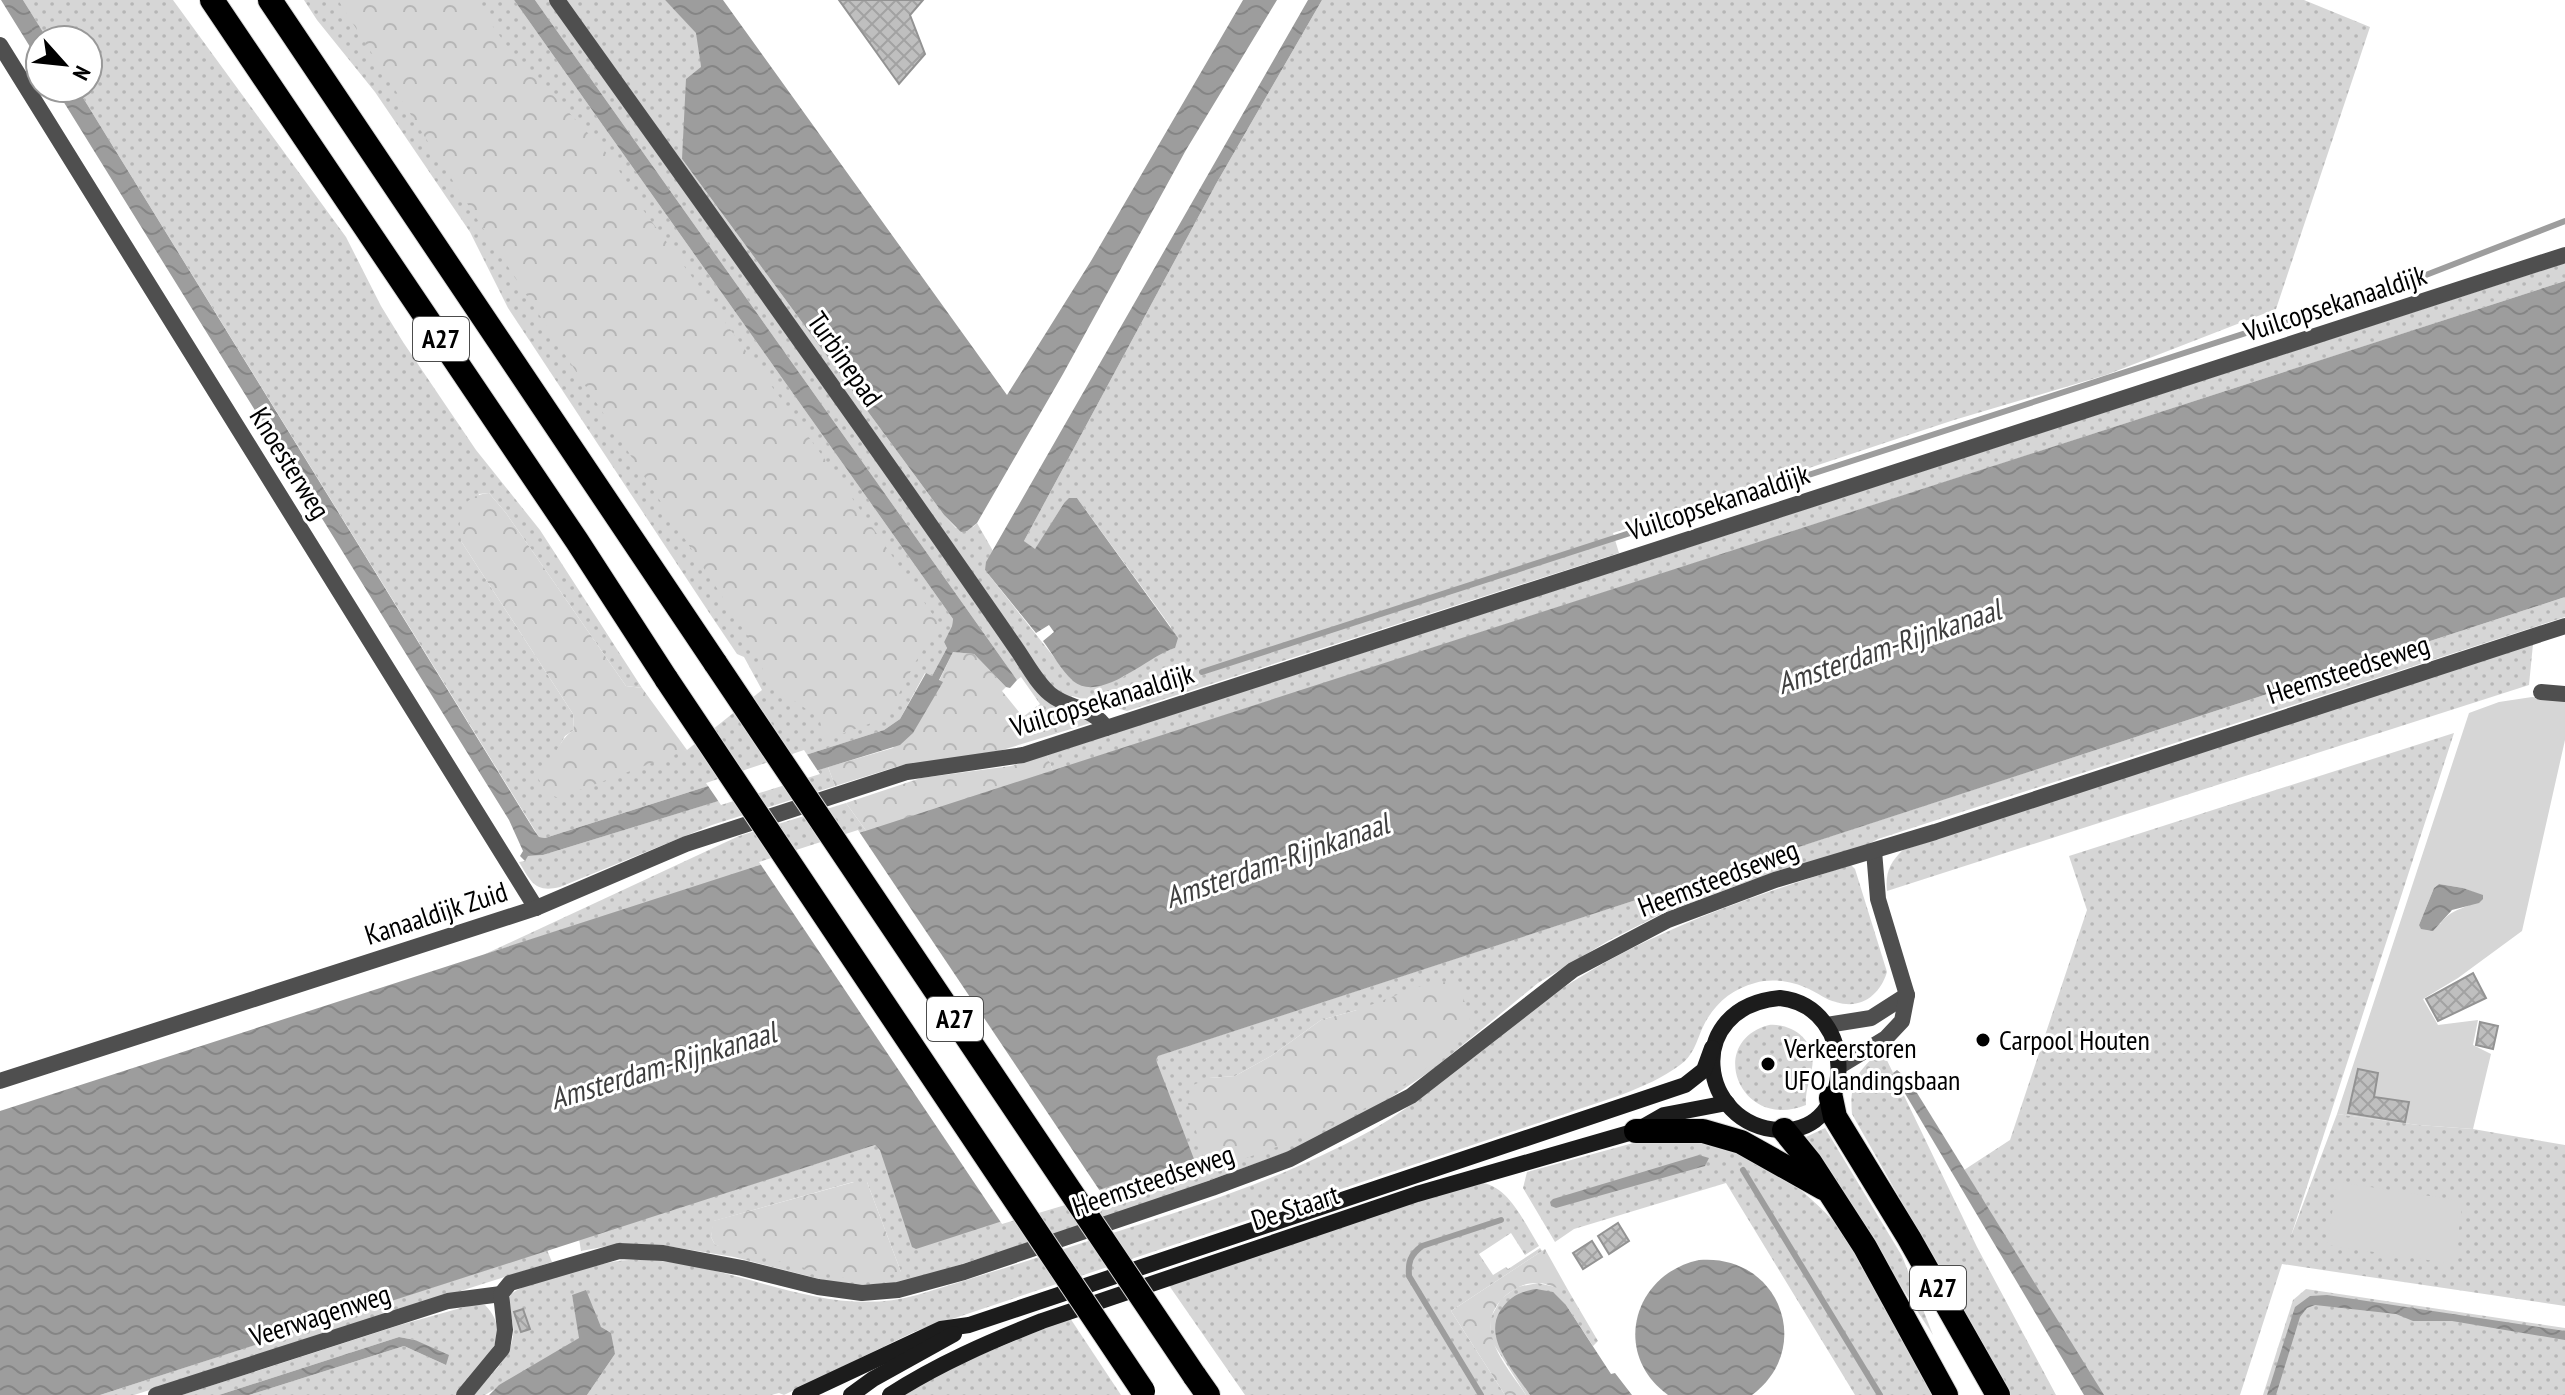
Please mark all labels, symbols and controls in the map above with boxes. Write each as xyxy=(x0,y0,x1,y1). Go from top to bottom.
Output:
north arrow xyxy=(24,24,104,104)
text: N xyxy=(67,61,97,85)
street label: Vuilcopsekanaaldijk xyxy=(2238,256,2431,350)
street label: Turbinepad xyxy=(799,304,891,413)
road number: A27 xyxy=(413,317,469,361)
street label: Knoesterweg xyxy=(242,400,339,526)
street label: Vuilcopsekanaaldijk xyxy=(1621,455,1814,549)
water label: Amsterdam-Rijnkanaal xyxy=(1772,588,2008,702)
street label: Heemsteedseweg xyxy=(2262,625,2434,712)
street label: Vuilcopsekanaaldijk xyxy=(1005,654,1198,745)
water label: Amsterdam-Rijnkanaal xyxy=(1160,802,1396,916)
street label: Heemsteedseweg xyxy=(1632,830,1803,925)
street label: Kanaaldijk Zuid xyxy=(360,872,512,953)
road number: A27 xyxy=(927,997,983,1041)
water label: Amsterdam-Rijnkanaal xyxy=(545,1011,783,1117)
place label: Carpool Houten xyxy=(1999,1021,2150,1058)
place label: Verkeerstoren UFO landingsbaan xyxy=(1783,1029,1960,1098)
marker: Carpool Houten xyxy=(1974,1031,1992,1049)
marker: Verkeerstoren UFO landingsbaan xyxy=(1759,1055,1777,1073)
street label: Heemsteedseweg xyxy=(1067,1135,1239,1224)
street label: De Staart xyxy=(1246,1175,1344,1238)
road number: A27 xyxy=(1910,1266,1966,1310)
street label: Veerwagenweg xyxy=(244,1274,395,1355)

